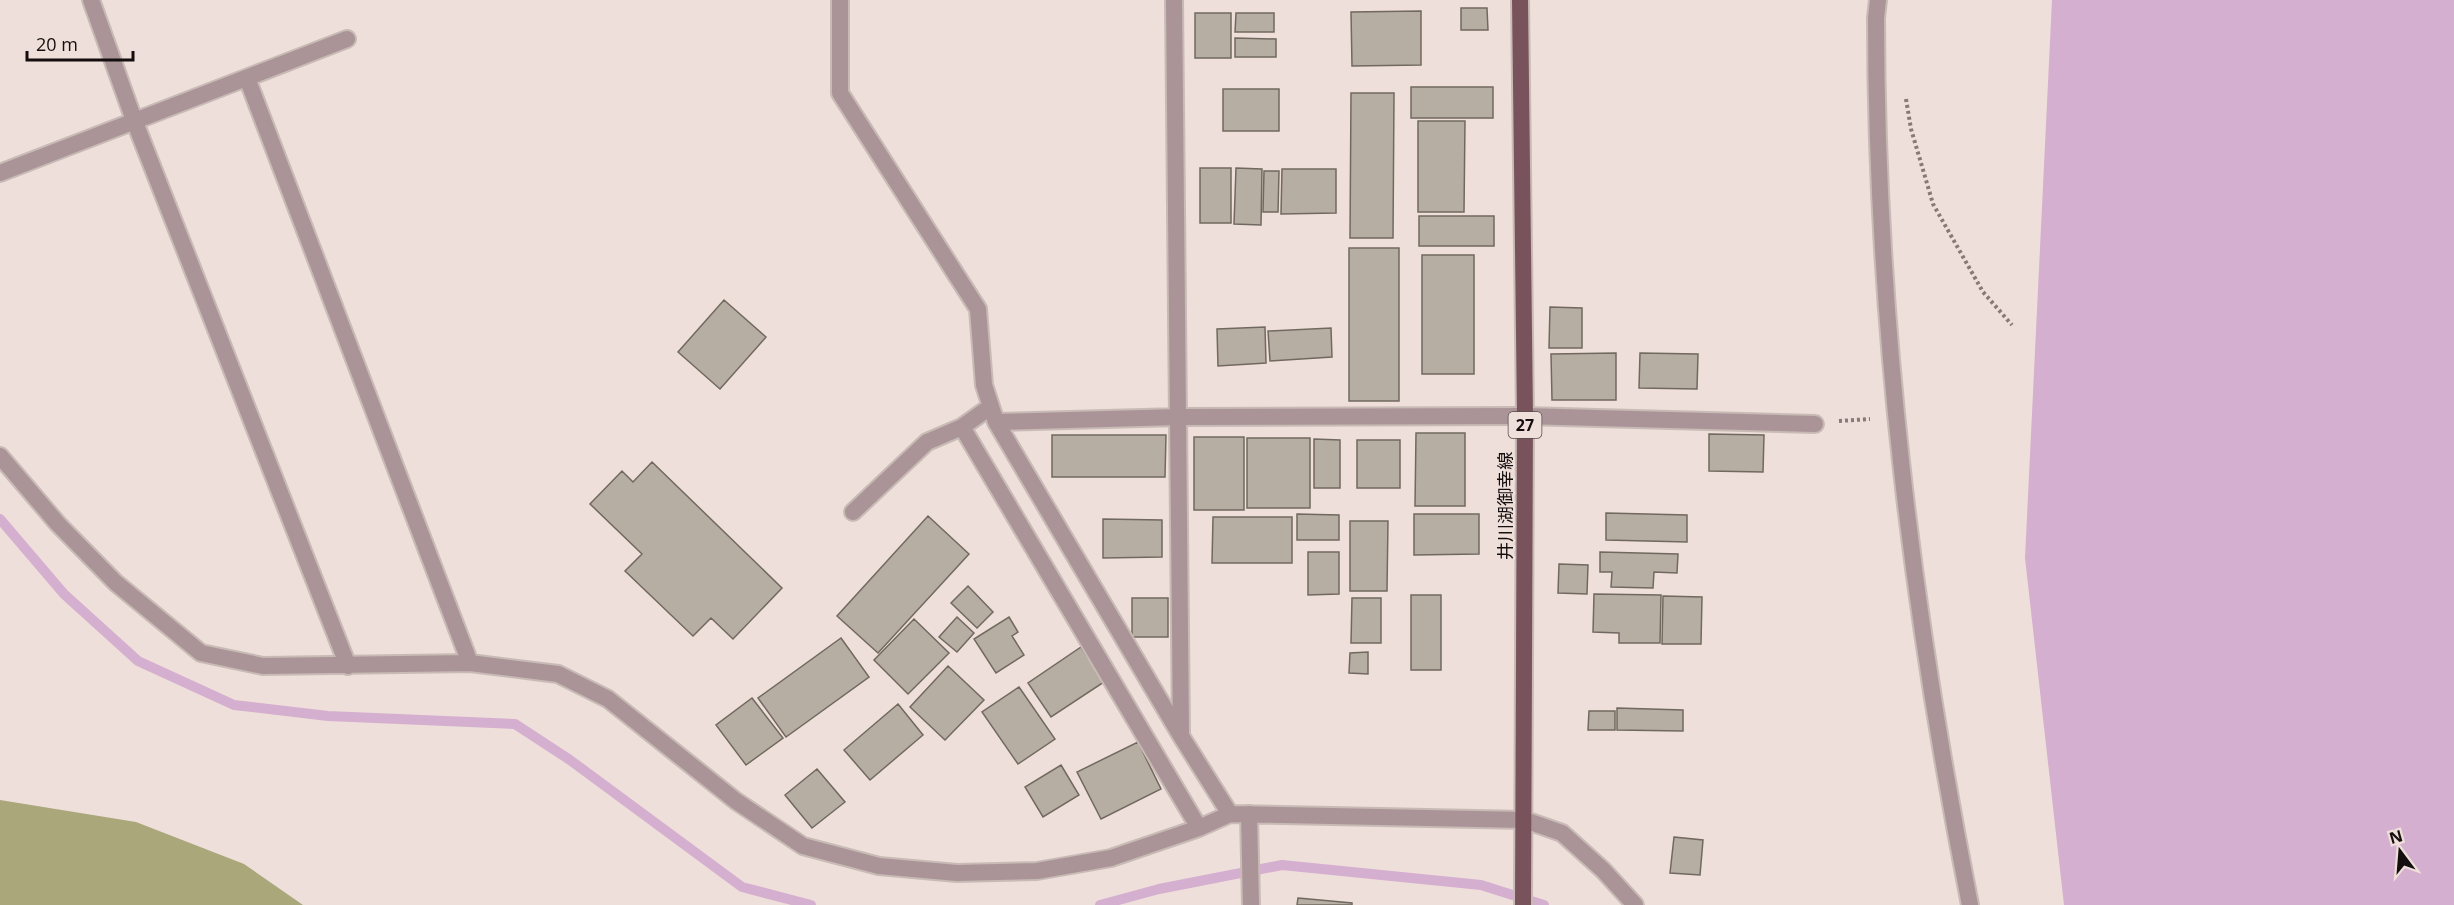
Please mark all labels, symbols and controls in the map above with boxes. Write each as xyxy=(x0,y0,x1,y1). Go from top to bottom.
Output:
scale bar xyxy=(27,24,134,62)
text: 20 m xyxy=(36,32,78,56)
road number: 27 xyxy=(1508,412,1541,438)
street label: 井川湖御幸線 xyxy=(1493,452,1517,560)
north arrow xyxy=(2370,821,2430,881)
text: N xyxy=(2387,824,2405,849)

